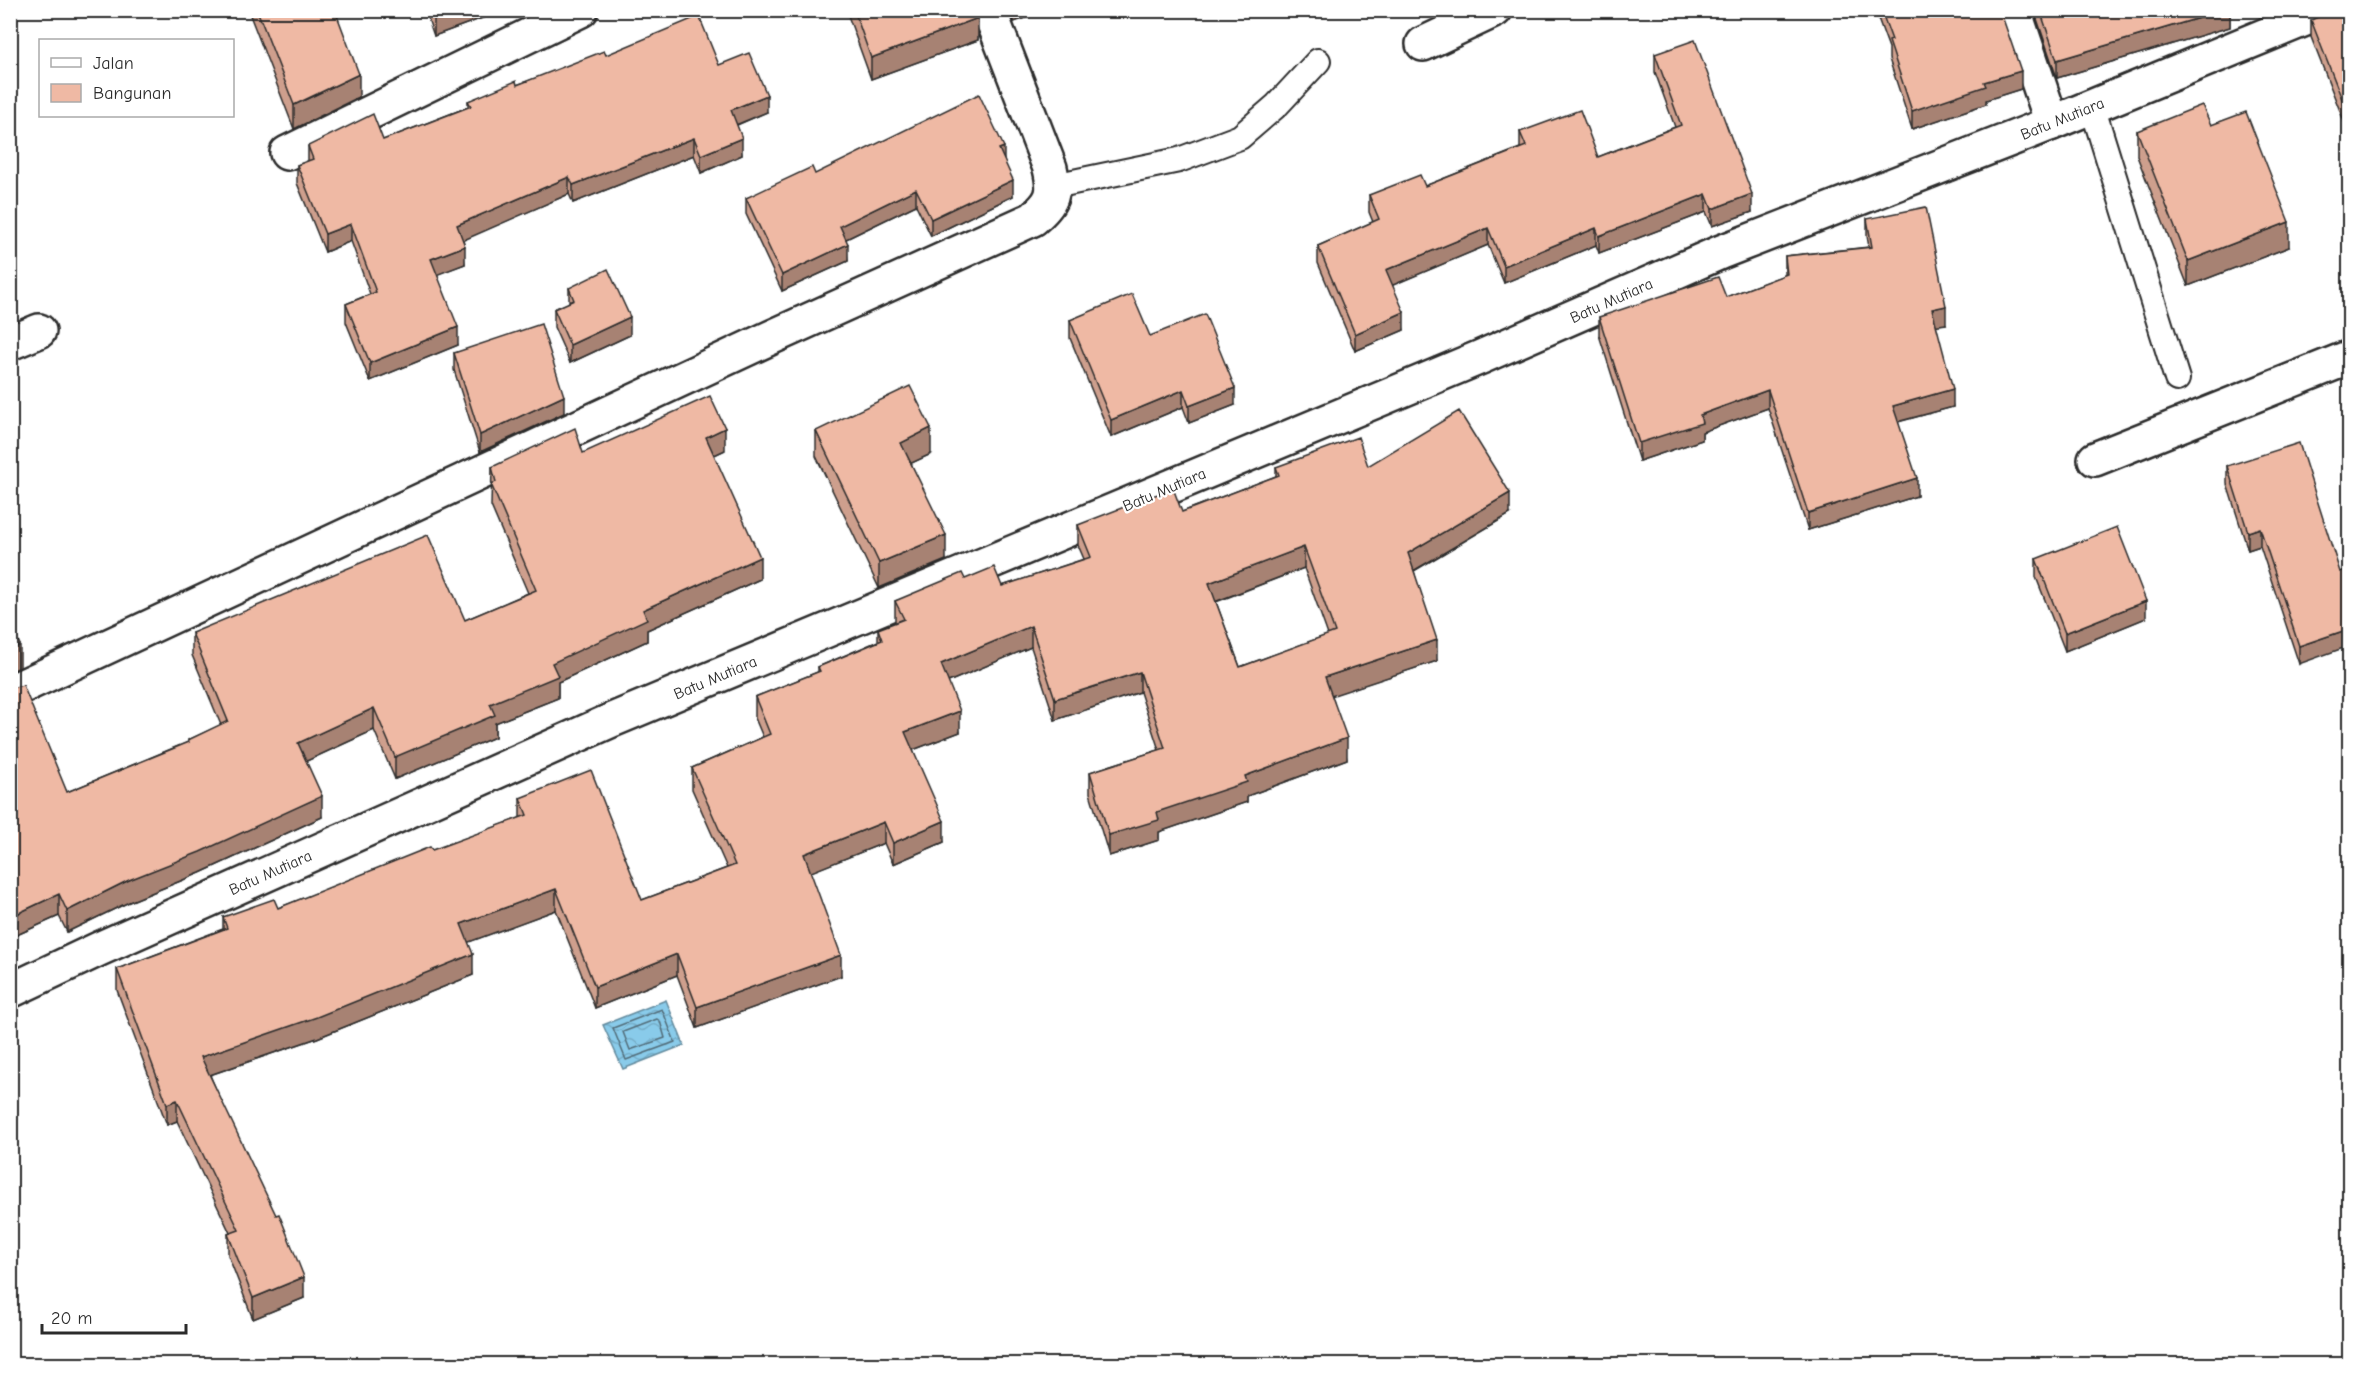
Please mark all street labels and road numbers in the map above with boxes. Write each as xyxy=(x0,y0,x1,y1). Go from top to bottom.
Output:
street label: Batu Mutiara xyxy=(2018,94,2107,144)
street label: Batu Mutiara xyxy=(1567,275,1656,327)
street label: Batu Mutiara xyxy=(1120,464,1209,516)
street label: Batu Mutiara xyxy=(671,652,760,704)
street label: Batu Mutiara xyxy=(226,847,315,899)

